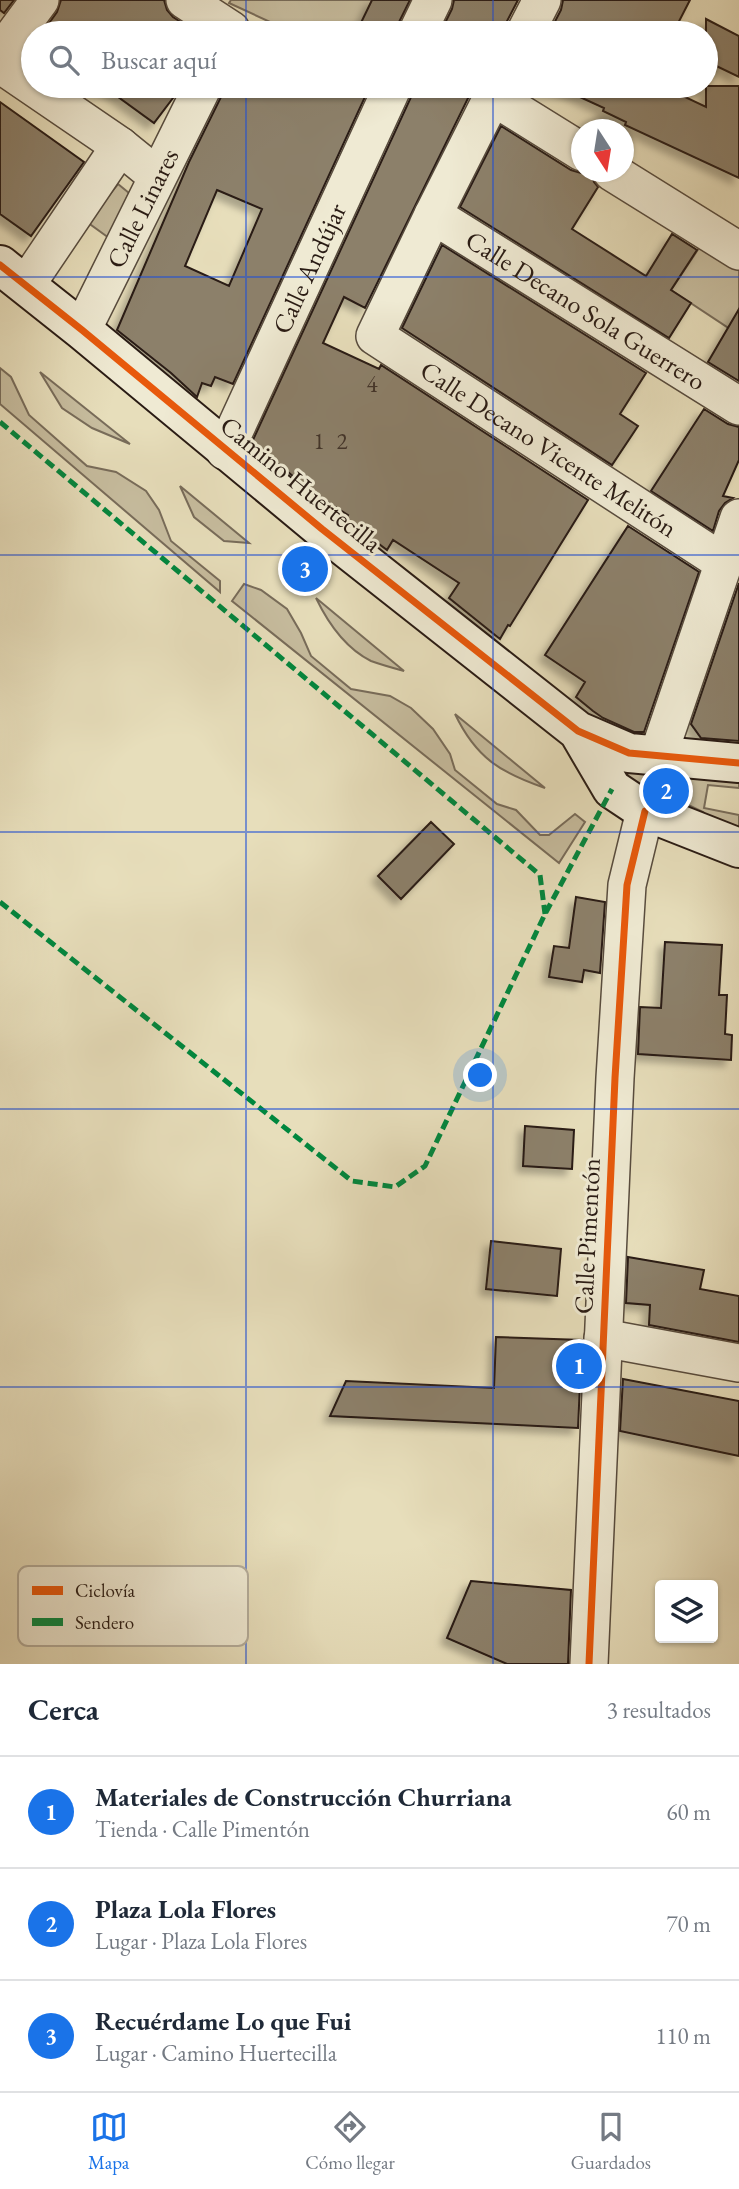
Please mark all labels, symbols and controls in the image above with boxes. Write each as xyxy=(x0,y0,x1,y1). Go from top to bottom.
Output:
search box xyxy=(21,21,718,98)
icon: search xyxy=(45,41,83,79)
text: Buscar aquí xyxy=(101,43,217,77)
north arrow xyxy=(571,119,634,182)
street label: Calle Linares xyxy=(98,143,186,274)
street label: Calle Andújar xyxy=(264,197,354,339)
street label: Calle Decano Sola Guerrero xyxy=(459,223,712,398)
street label: Calle Decano Vicente Melitón xyxy=(414,353,684,545)
house number: 4 xyxy=(366,369,378,399)
street label: Camino Huertecilla xyxy=(213,408,389,560)
house number: 1 xyxy=(313,426,325,456)
house number: 2 xyxy=(336,426,348,456)
pin: 3 xyxy=(282,543,328,595)
pin: 2 xyxy=(643,765,689,817)
your location xyxy=(463,1058,497,1092)
street label: Calle Pimentón xyxy=(566,1157,608,1315)
pin: 1 xyxy=(556,1340,602,1392)
legend xyxy=(18,1566,248,1646)
text: Ciclovía xyxy=(75,1578,136,1603)
map controls xyxy=(655,1580,718,1643)
button: layers xyxy=(655,1580,718,1643)
text: Sendero xyxy=(75,1610,134,1635)
text: Cerca xyxy=(28,1690,99,1729)
text: 3 resultados xyxy=(607,1695,711,1725)
text: Materiales de Construcción Churriana xyxy=(95,1780,512,1814)
text: 1 xyxy=(45,1797,57,1827)
text: 60 m xyxy=(666,1797,711,1827)
text: Tienda · Calle Pimentón xyxy=(95,1814,310,1844)
text: Plaza Lola Flores xyxy=(95,1892,276,1926)
text: 2 xyxy=(45,1909,57,1939)
text: 70 m xyxy=(666,1909,711,1939)
text: Lugar · Plaza Lola Flores xyxy=(95,1926,307,1956)
text: Recuérdame Lo que Fui xyxy=(95,2004,352,2038)
text: 3 xyxy=(45,2021,57,2051)
text: 110 m xyxy=(655,2021,711,2051)
text: Lugar · Camino Huertecilla xyxy=(95,2038,337,2068)
tab: Mapa xyxy=(88,2108,129,2175)
tab: Cómo llegar xyxy=(305,2108,395,2175)
tab: Guardados xyxy=(571,2108,651,2175)

